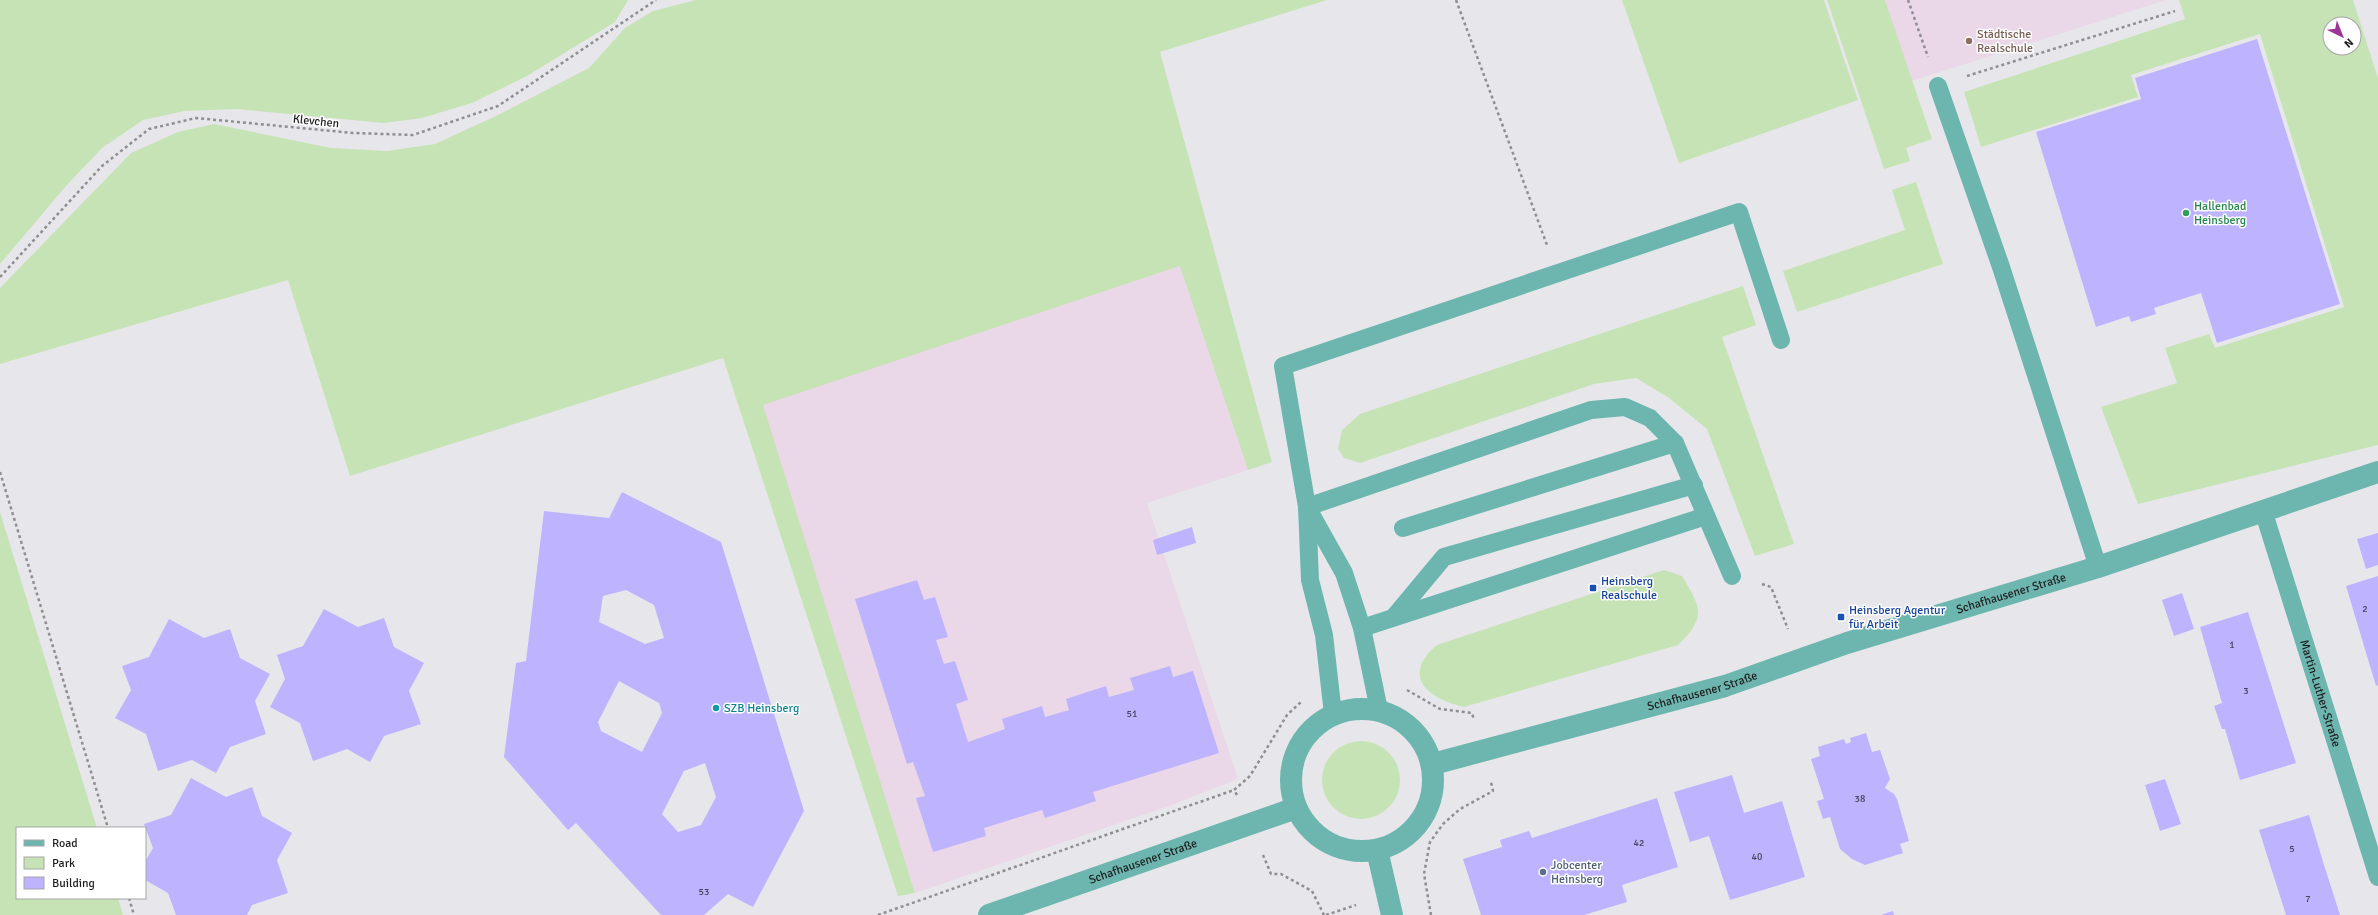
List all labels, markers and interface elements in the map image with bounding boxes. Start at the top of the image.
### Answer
north arrow [2322,16,2362,56]
place label: Städtische Realschule [1977,27,2033,56]
marker: Städtische Realschule [1964,36,1974,46]
text: N [2341,36,2356,50]
street label: Klevchen [292,112,340,131]
place label: Hallenbad Heinsberg [2194,199,2246,228]
marker: Hallenbad Heinsberg [2181,208,2191,218]
street label: Schafhausener Straße [1954,570,2068,618]
place label: Heinsberg Realschule [1601,574,1657,603]
marker: Heinsberg Realschule [1588,583,1598,593]
place label: Heinsberg Agentur für Arbeit [1849,603,1946,632]
house number: 2 [2362,603,2368,615]
marker: Heinsberg Agentur für Arbeit [1836,612,1846,622]
street label: Martin-Luther-Straße [2296,638,2344,749]
house number: 1 [2229,639,2235,651]
street label: Schafhausener Straße [1646,668,1760,714]
house number: 3 [2243,685,2249,697]
place label: SZB Heinsberg [724,701,799,716]
marker: SZB Heinsberg [711,703,721,713]
house number: 51 [1127,708,1137,720]
house number: 38 [1855,793,1865,805]
legend [16,827,146,899]
text: Road [52,836,78,851]
street label: Schafhausener Straße [1087,836,1199,888]
house number: 42 [1634,837,1644,849]
house number: 5 [2289,843,2295,855]
house number: 40 [1752,851,1762,863]
text: Park [52,856,75,871]
place label: Jobcenter Heinsberg [1551,858,1603,887]
marker: Jobcenter Heinsberg [1538,867,1548,877]
text: Building [52,876,95,891]
house number: 53 [699,886,709,898]
house number: 7 [2305,893,2311,905]

